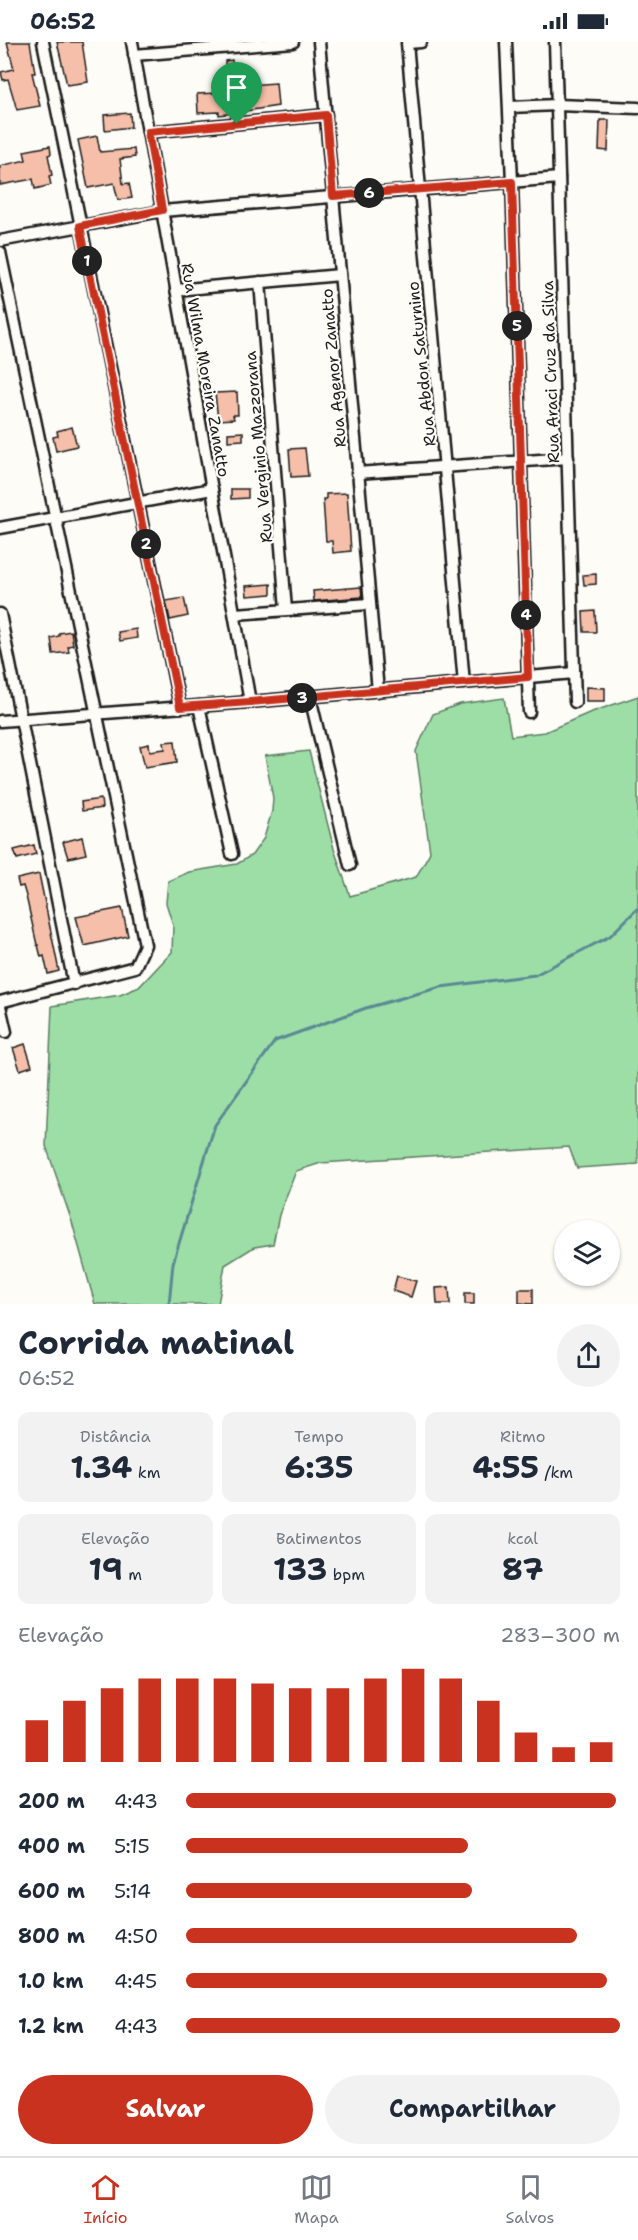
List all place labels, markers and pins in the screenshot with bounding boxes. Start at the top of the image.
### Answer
pin [211,62,262,124]
pin: 6 [354,178,384,208]
pin: 1 [72,246,102,276]
pin: 5 [502,311,532,341]
pin: 2 [131,529,161,559]
pin: 4 [511,600,541,630]
pin: 3 [287,683,317,713]

